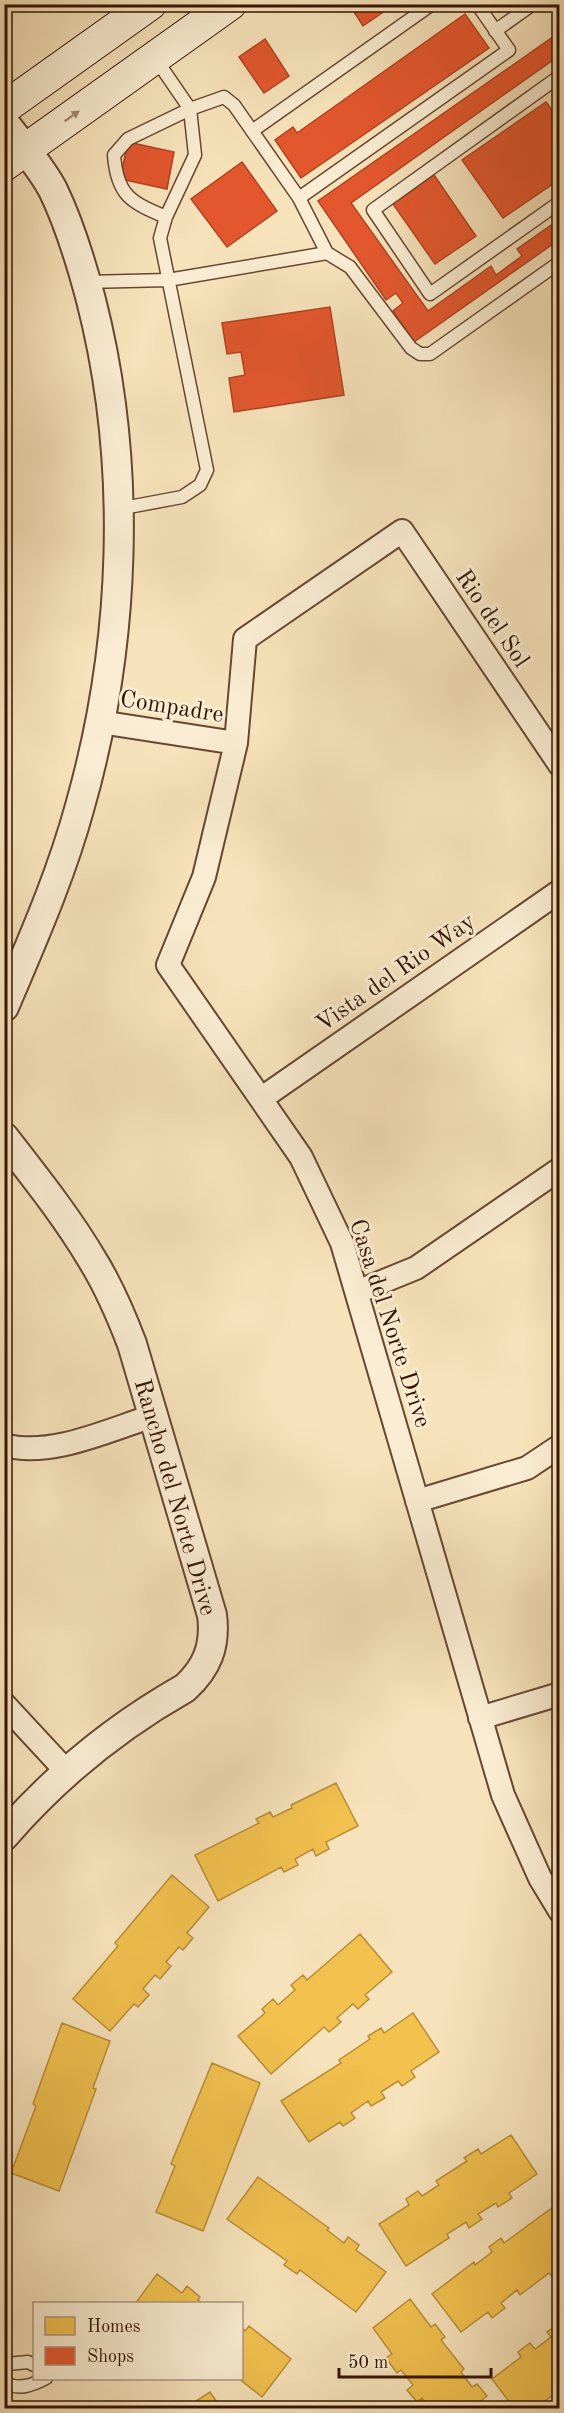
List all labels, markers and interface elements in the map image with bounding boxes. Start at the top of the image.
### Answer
one-way arrow [64,110,80,122]
street label: Rio del Sol [450,566,533,672]
street label: Compadre [118,688,225,728]
street label: Vista del Rio Way [312,910,480,1037]
street label: Casa del Norte Drive [344,1216,434,1431]
street label: Rancho del Norte Drive [129,1377,219,1619]
legend [33,2302,243,2380]
text: Homes [87,2318,141,2336]
scale bar [339,2341,490,2379]
text: Shops [87,2348,134,2366]
text: 50 m [348,2354,388,2372]

